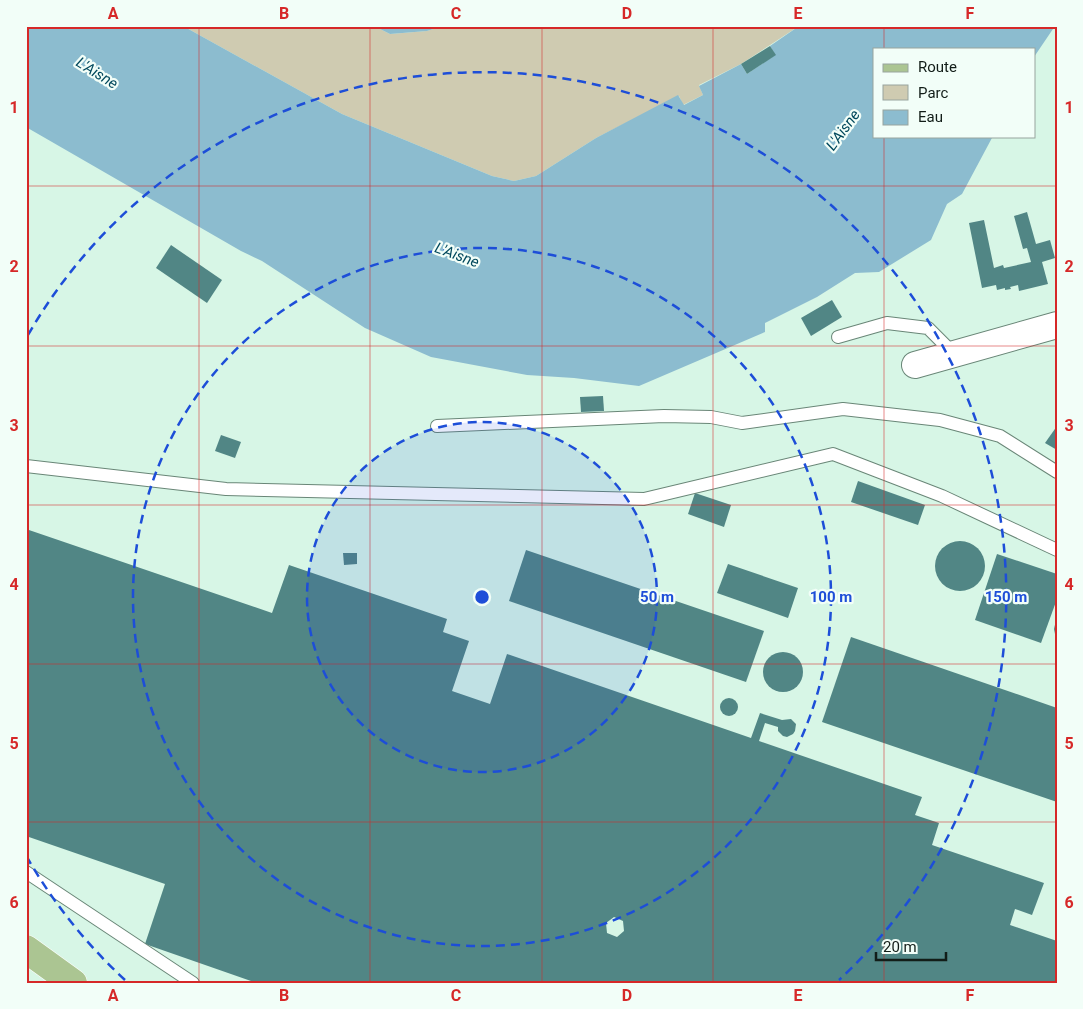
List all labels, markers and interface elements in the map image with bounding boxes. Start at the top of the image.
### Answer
text: A [108,4,119,23]
text: B [279,4,289,23]
text: C [451,4,461,23]
text: D [622,4,632,23]
text: E [794,4,803,23]
text: F [966,4,975,23]
legend [873,48,1036,138]
water label: L'Aisne [73,53,121,93]
text: Route [918,58,957,76]
text: Parc [918,84,948,102]
text: 1 [9,98,19,117]
text: 1 [1064,98,1074,117]
water label: L'Aisne [822,106,864,154]
text: Eau [918,108,943,126]
water label: L'Aisne [432,239,482,271]
text: 2 [9,257,19,276]
text: 2 [1064,257,1074,276]
text: 3 [9,416,19,435]
text: 3 [1064,416,1074,435]
text: 4 [9,575,19,594]
text: 4 [1064,575,1074,594]
centre of rings [473,588,491,606]
text: 50 m [640,588,674,606]
text: 100 m [810,588,852,606]
text: 150 m [985,588,1027,606]
text: 5 [9,734,19,753]
text: 5 [1064,734,1074,753]
text: 6 [9,893,19,912]
text: 6 [1064,893,1074,912]
scale bar [876,929,946,961]
text: 20 m [883,938,917,956]
text: A [108,986,119,1005]
text: B [279,986,289,1005]
text: C [451,986,461,1005]
text: D [622,986,632,1005]
text: E [794,986,803,1005]
text: F [966,986,975,1005]

